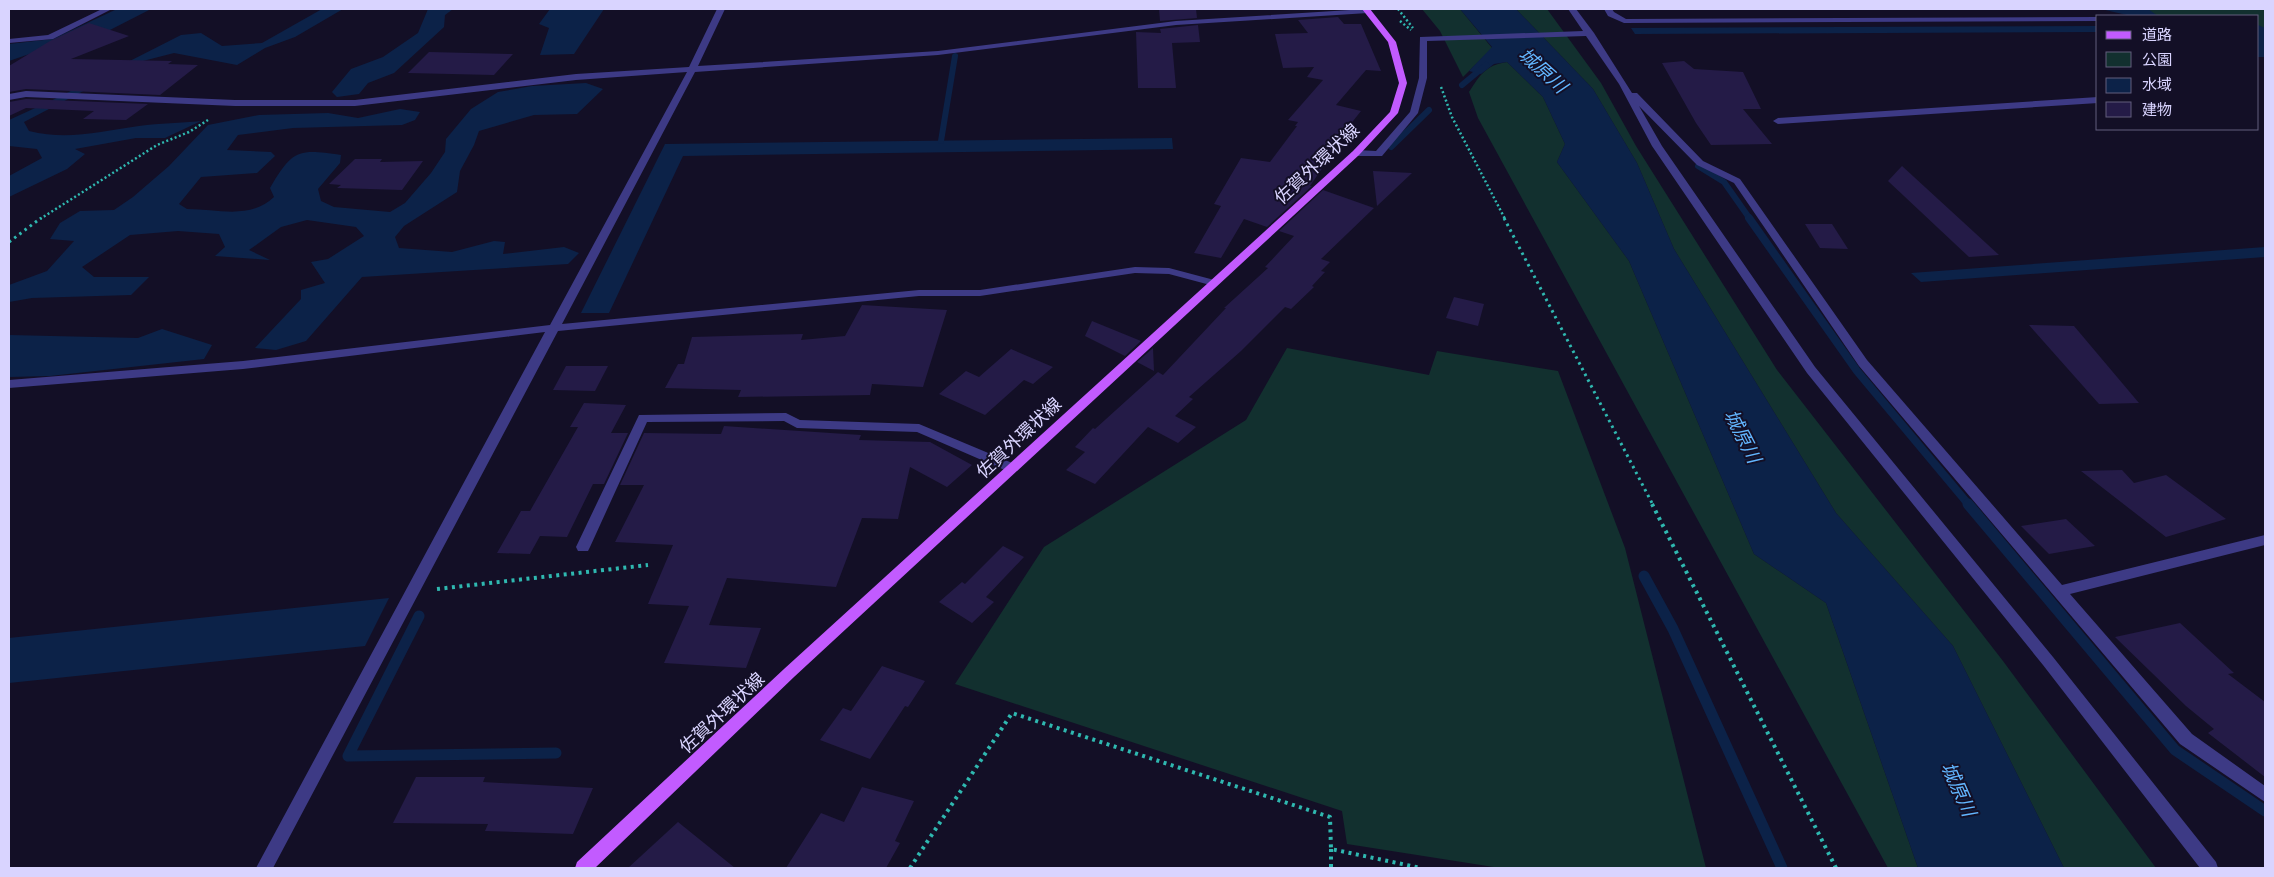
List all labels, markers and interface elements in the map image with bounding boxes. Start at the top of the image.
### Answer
legend [2096,15,2259,130]
text: 道路 [2142,26,2172,43]
water label: 城原川 [1514,43,1573,99]
text: 公園 [2142,51,2172,68]
text: 水域 [2142,76,2172,93]
text: 建物 [2142,101,2172,118]
street label: 佐賀外環状線 [1270,119,1363,208]
street label: 佐賀外環状線 [972,393,1065,482]
water label: 城原川 [1720,406,1767,468]
street label: 佐賀外環状線 [675,668,768,757]
water label: 城原川 [1937,758,1981,821]

